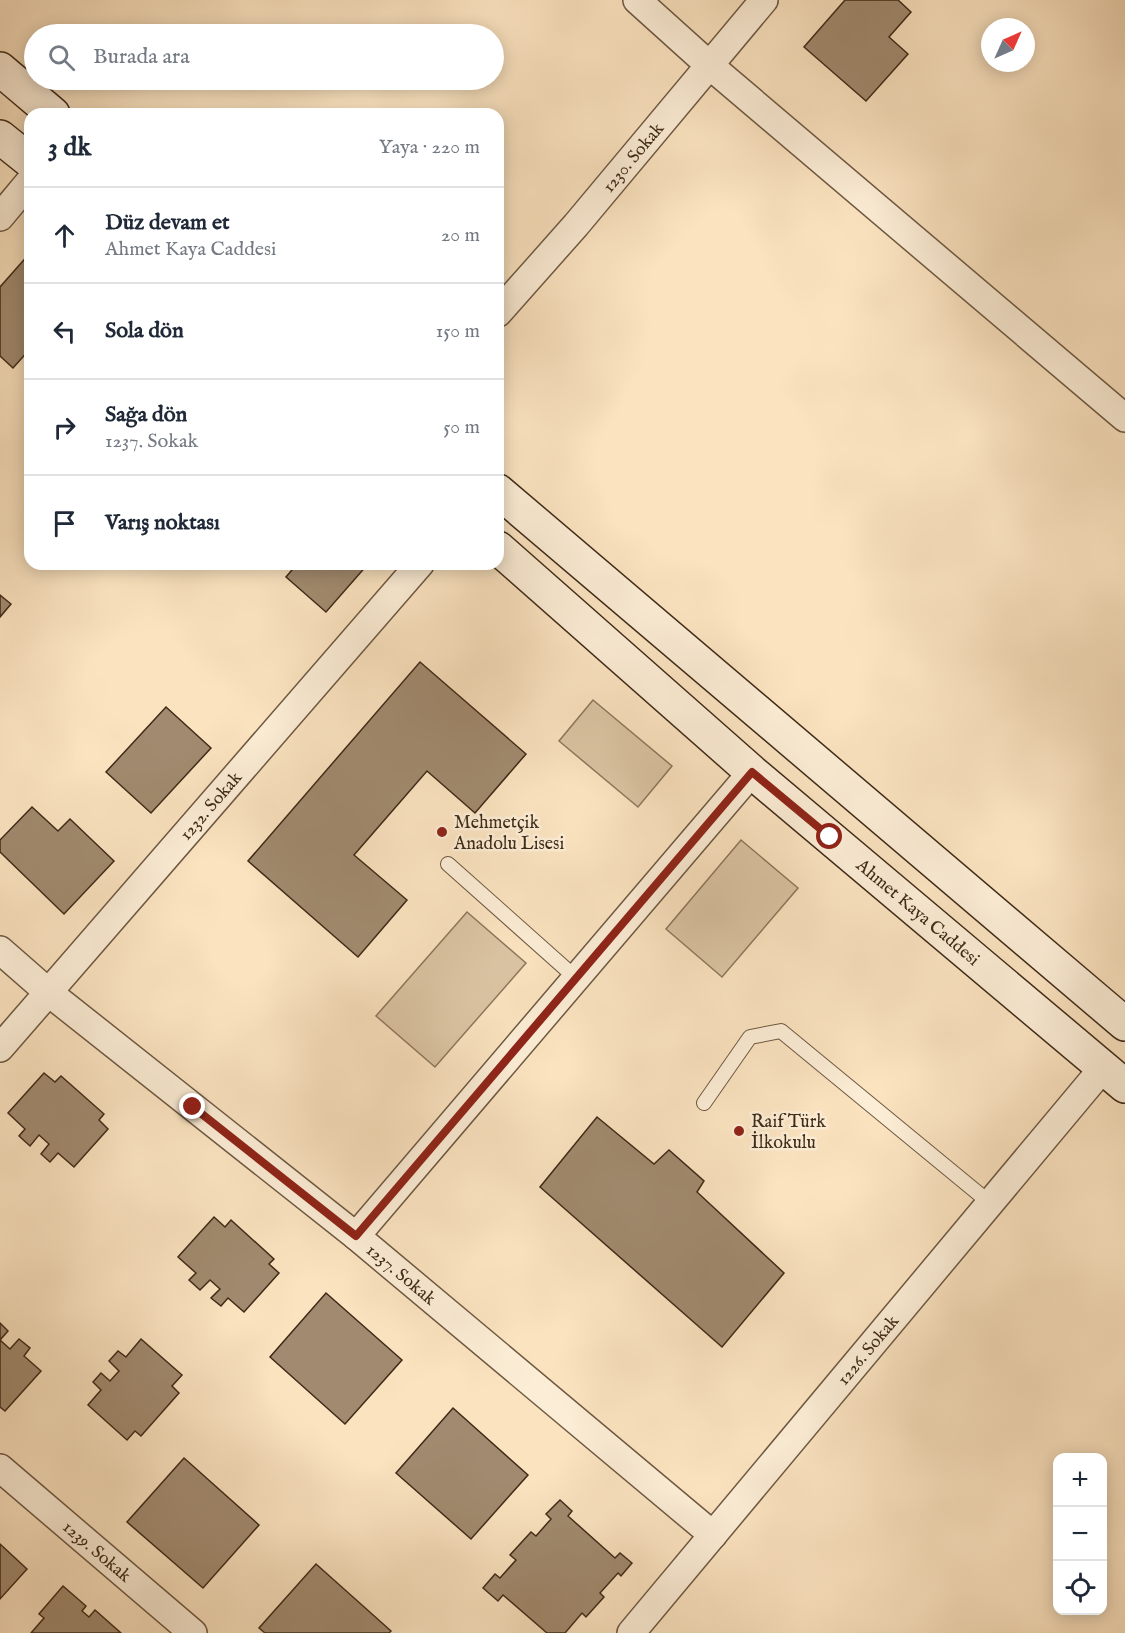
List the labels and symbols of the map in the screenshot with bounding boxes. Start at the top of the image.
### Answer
north arrow [981,18,1035,72]
street label: 1230. Sokak [598,118,670,198]
street label: 1232. Sokak [175,767,248,846]
place label: Mehmetçik Anadolu Lisesi [453,812,564,856]
route start [816,823,842,849]
marker: Mehmetçik Anadolu Lisesi [435,825,449,839]
street label: Ahmet Kaya Caddesi [850,854,984,972]
route end [179,1093,205,1119]
place label: Raif Türk İlkokulu [751,1111,826,1155]
marker: Raif Türk İlkokulu [732,1124,746,1138]
street label: 1237. Sokak [361,1239,440,1311]
street label: 1226. Sokak [833,1311,905,1391]
street label: 1239. Sokak [57,1516,136,1588]

